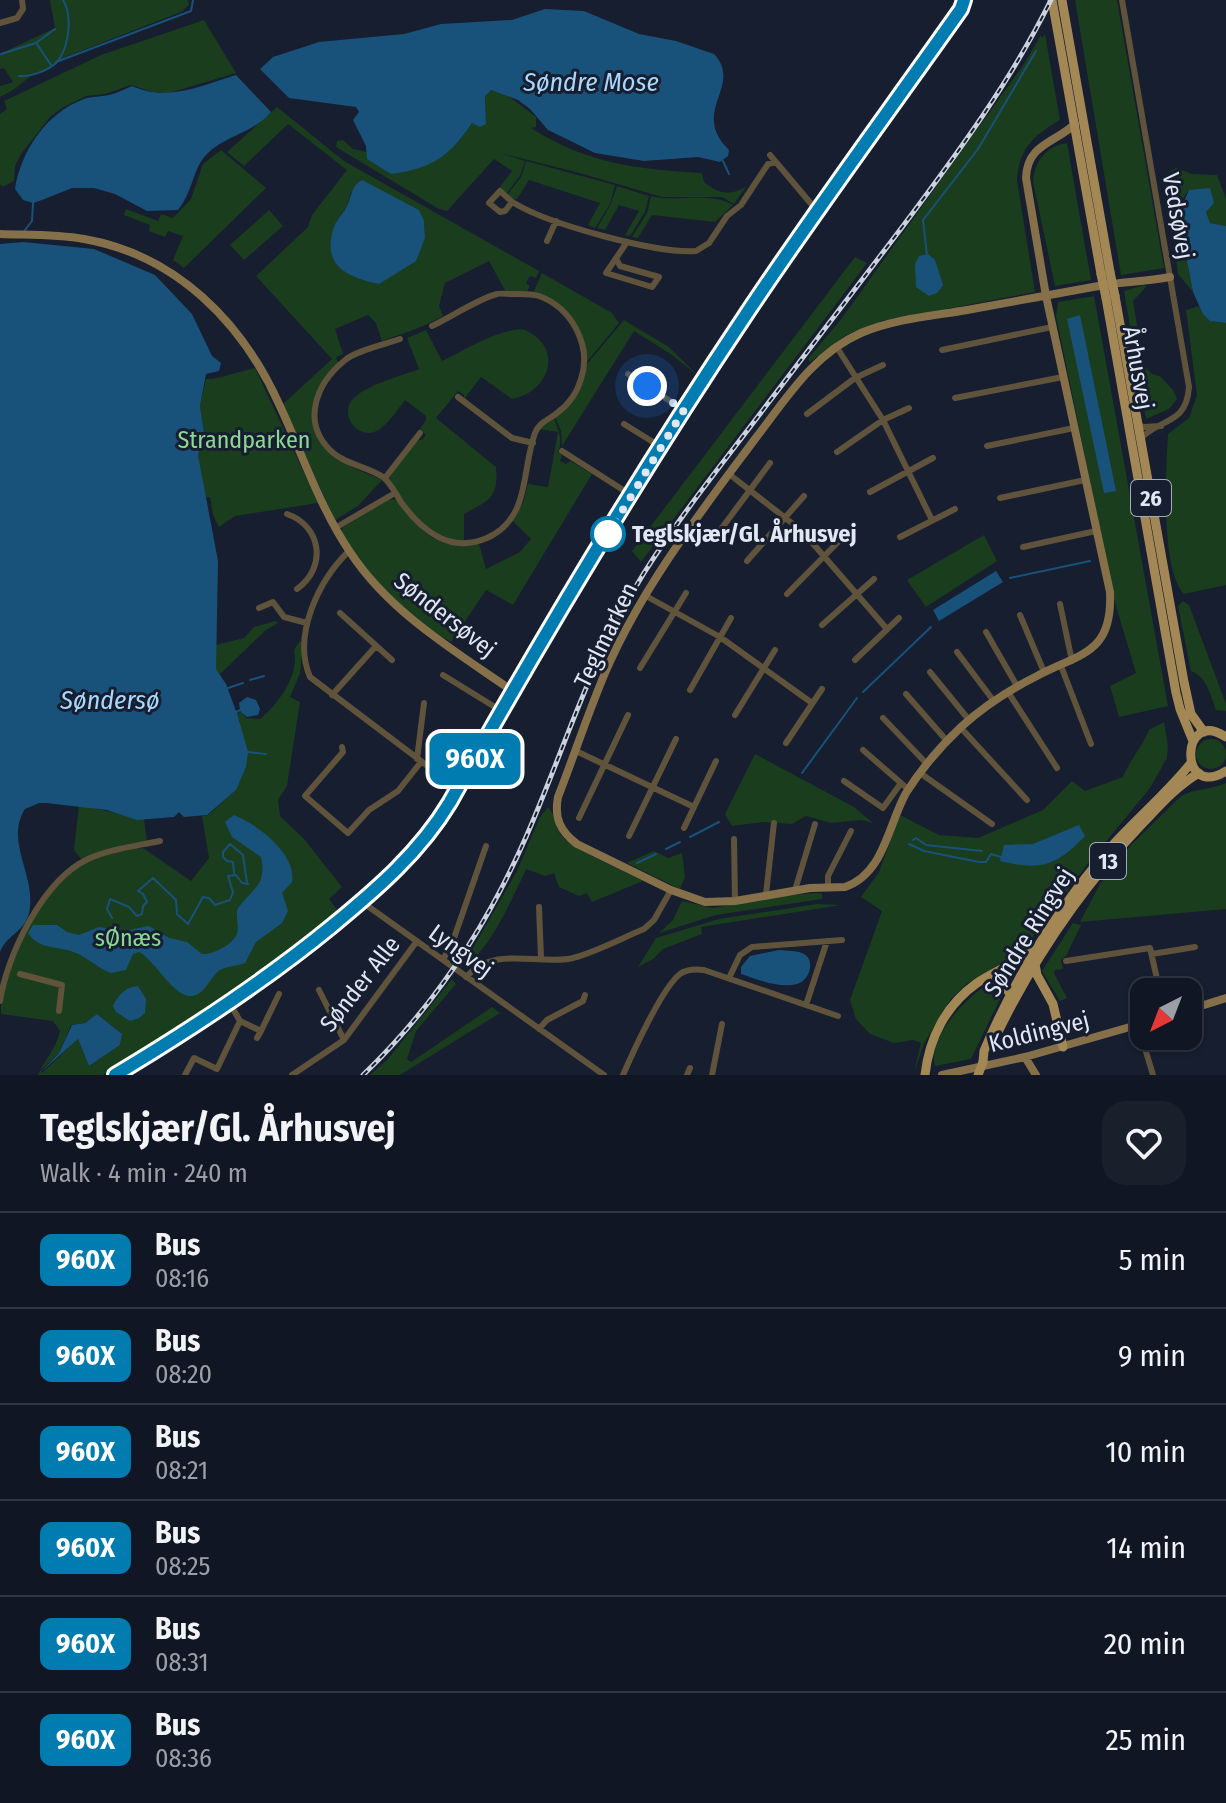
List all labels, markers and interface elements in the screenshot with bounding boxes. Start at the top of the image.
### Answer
water label: Søndre Mose [522,67,659,98]
street label: Vedsøvej [1157,170,1199,262]
street label: Århusvej [1117,324,1160,412]
your location [627,366,667,406]
park label: Strandparken [178,426,310,454]
road number: 26 [1131,480,1171,516]
marker: Teglskjær/Gl. Århusvej [591,517,625,551]
place label: Teglskjær/Gl. Århusvej [632,518,857,548]
street label: Søndersøvej [389,567,501,663]
street label: Teglmarken [569,578,643,692]
water label: Søndersø [59,685,160,716]
line badge: 960X [419,733,531,785]
text: 960X [445,742,505,775]
road number: 13 [1090,843,1126,879]
street label: Søndre Ringvej [978,862,1080,1002]
street label: Lyngvej [424,918,498,984]
park label: sØnæs [95,924,161,952]
street label: Sønder Alle [314,931,406,1037]
north arrow [1130,978,1202,1050]
map controls [1130,978,1202,1050]
street label: Koldingvej [986,1006,1092,1058]
button: heart [1102,1101,1186,1185]
text: Teglskjær/Gl. Århusvej [40,1105,396,1151]
text: Walk · 4 min · 240 m [40,1158,248,1189]
text: Bus [155,1227,201,1263]
text: 5 min [1119,1242,1186,1278]
text: 960X [56,1243,115,1276]
text: 08:16 [155,1263,209,1294]
text: Bus [155,1323,201,1359]
text: 9 min [1118,1338,1186,1374]
text: 960X [56,1339,115,1372]
text: 08:20 [155,1359,212,1390]
text: Bus [155,1419,201,1455]
text: 10 min [1105,1434,1186,1470]
text: 960X [56,1435,115,1468]
text: 08:21 [155,1455,208,1486]
text: Bus [155,1515,201,1551]
text: 14 min [1106,1530,1186,1566]
text: 960X [56,1531,115,1564]
text: 08:25 [155,1551,211,1582]
text: Bus [155,1611,201,1647]
text: 20 min [1104,1626,1186,1662]
text: 960X [56,1627,115,1660]
text: 08:31 [155,1647,209,1678]
text: Bus [155,1707,201,1743]
text: 25 min [1106,1722,1186,1758]
text: 960X [56,1723,115,1756]
text: 08:36 [155,1743,212,1774]

